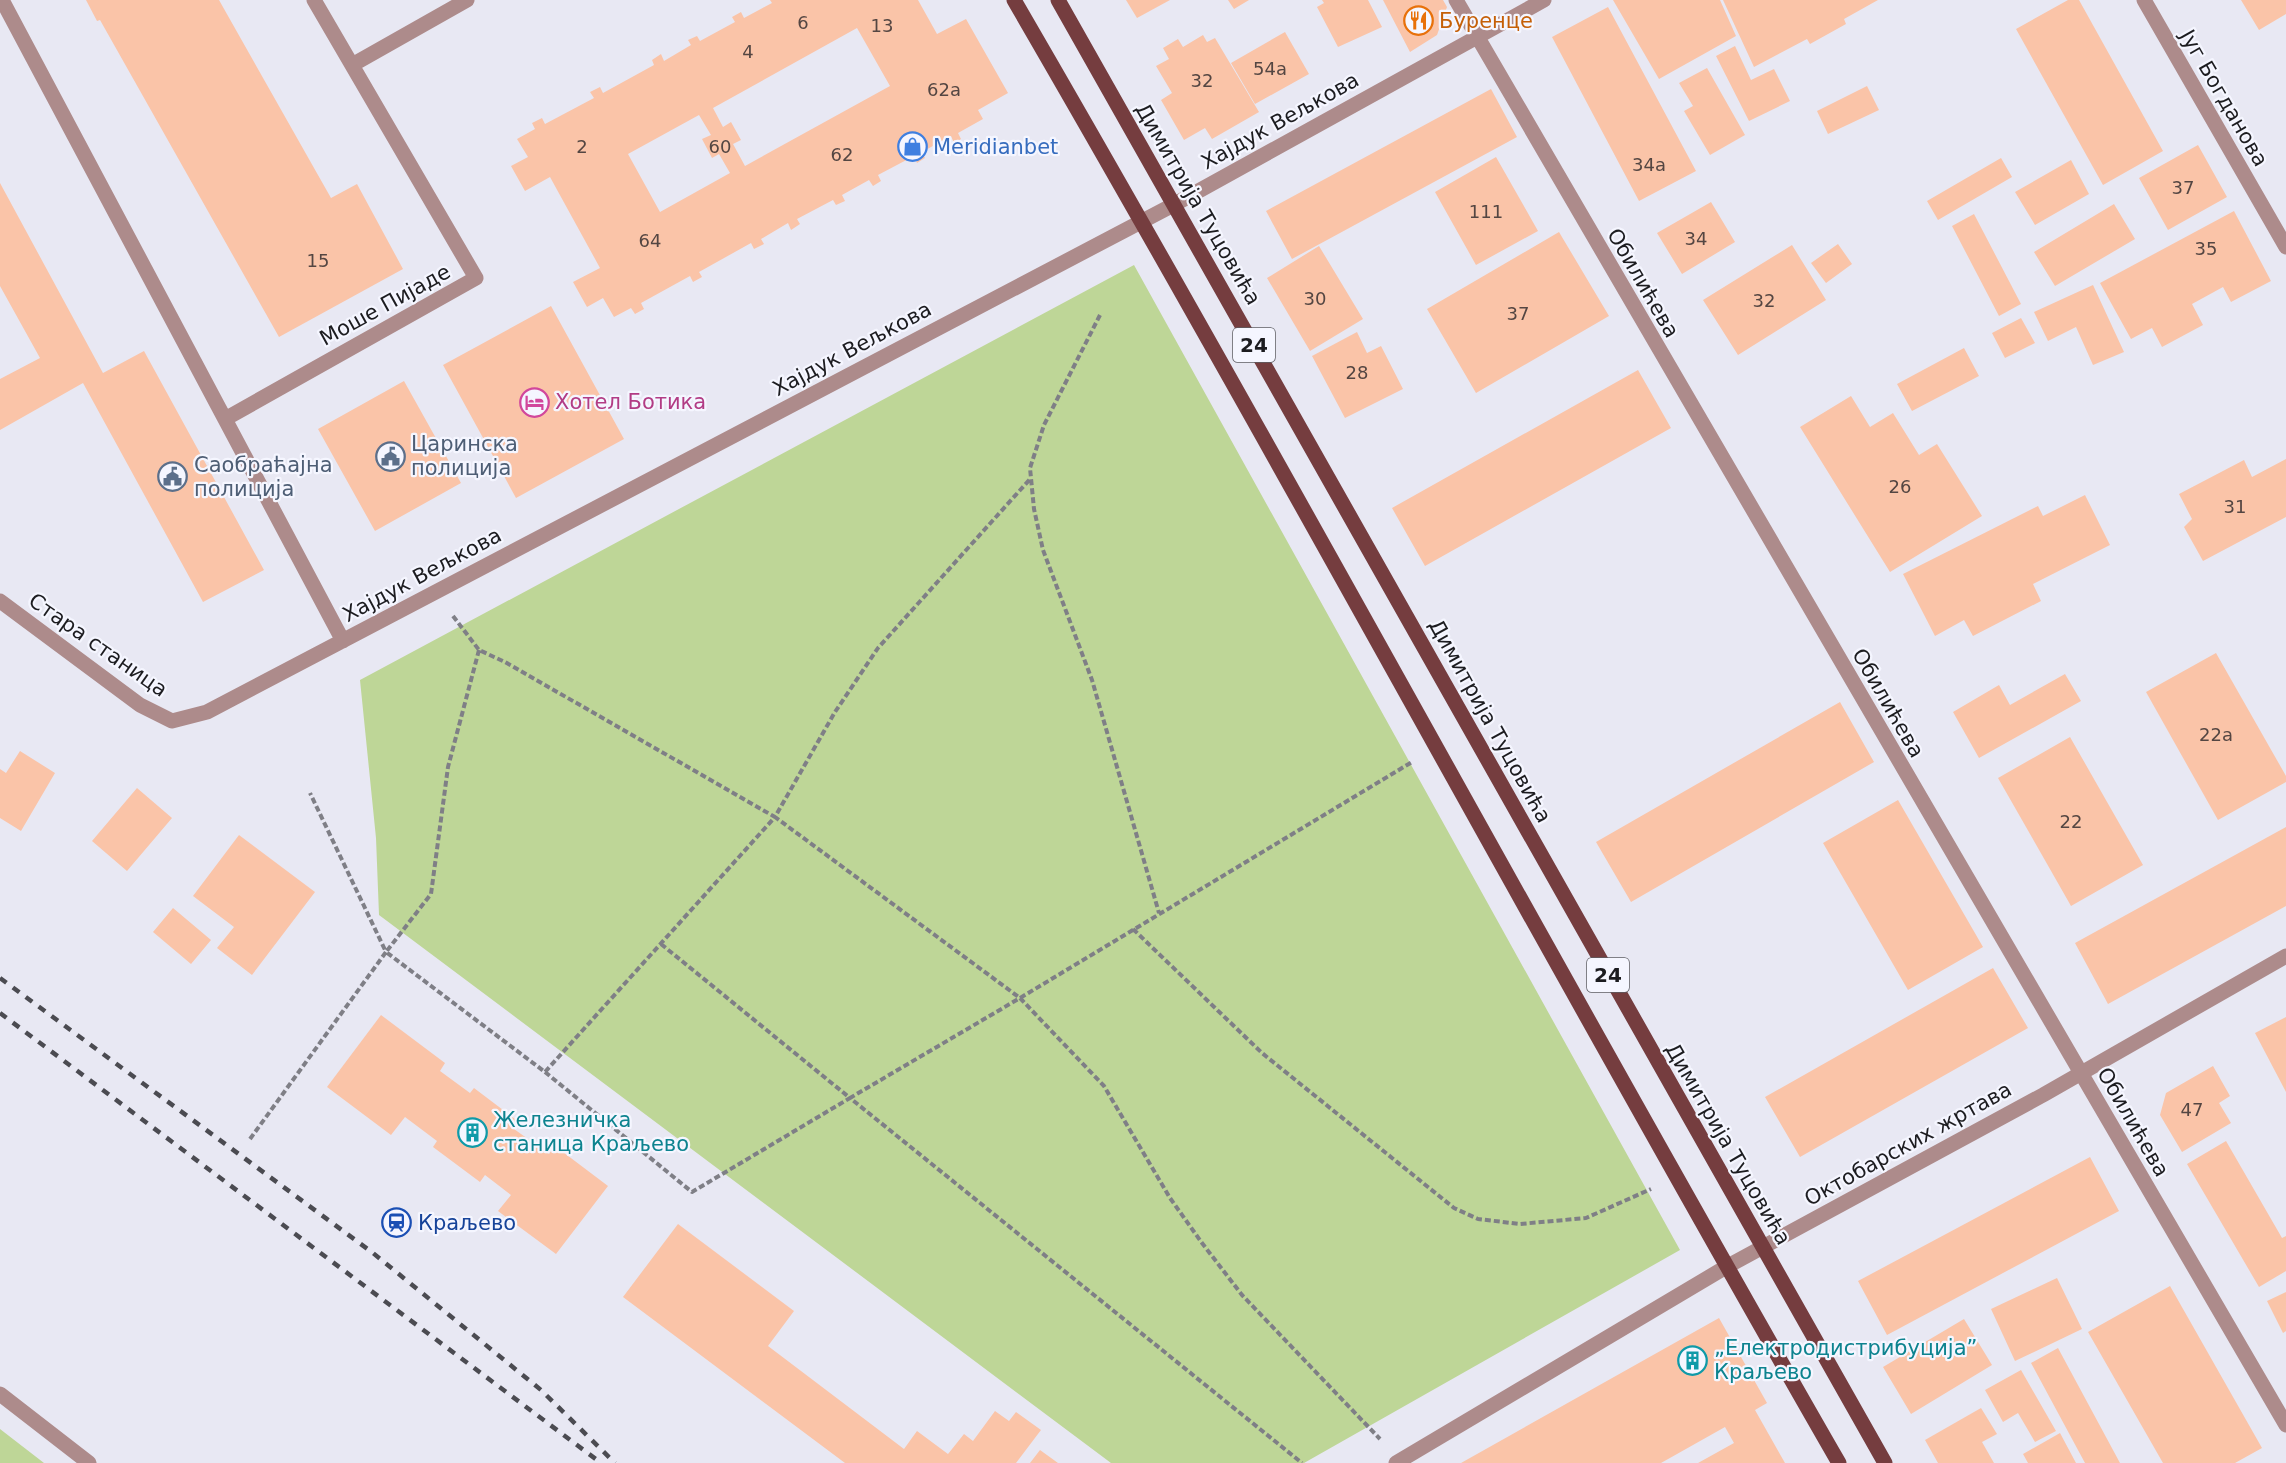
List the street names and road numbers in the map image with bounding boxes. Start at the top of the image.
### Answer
street label: Југ Богданова [2174,24,2273,171]
street label: Хајдук Вељкова [1197,68,1363,174]
street label: Димитрија Туцовића [1130,99,1266,309]
street label: Обилићева [1602,224,1684,342]
street label: Моше Пијаде [316,259,454,351]
street label: Хајдук Вељкова [768,297,936,401]
road number: 24 [1233,328,1275,362]
street label: Хајдук Вељкова [338,523,506,627]
street label: Стара станица [24,588,172,702]
street label: Димитрија Туцовића [1424,615,1556,827]
street label: Обилићева [1847,644,1929,762]
road number: 24 [1587,958,1629,992]
street label: Димитрија Туцовића [1660,1039,1796,1249]
street label: Обилићева [2092,1063,2174,1181]
street label: Октобарских жртава [1800,1077,2016,1211]

